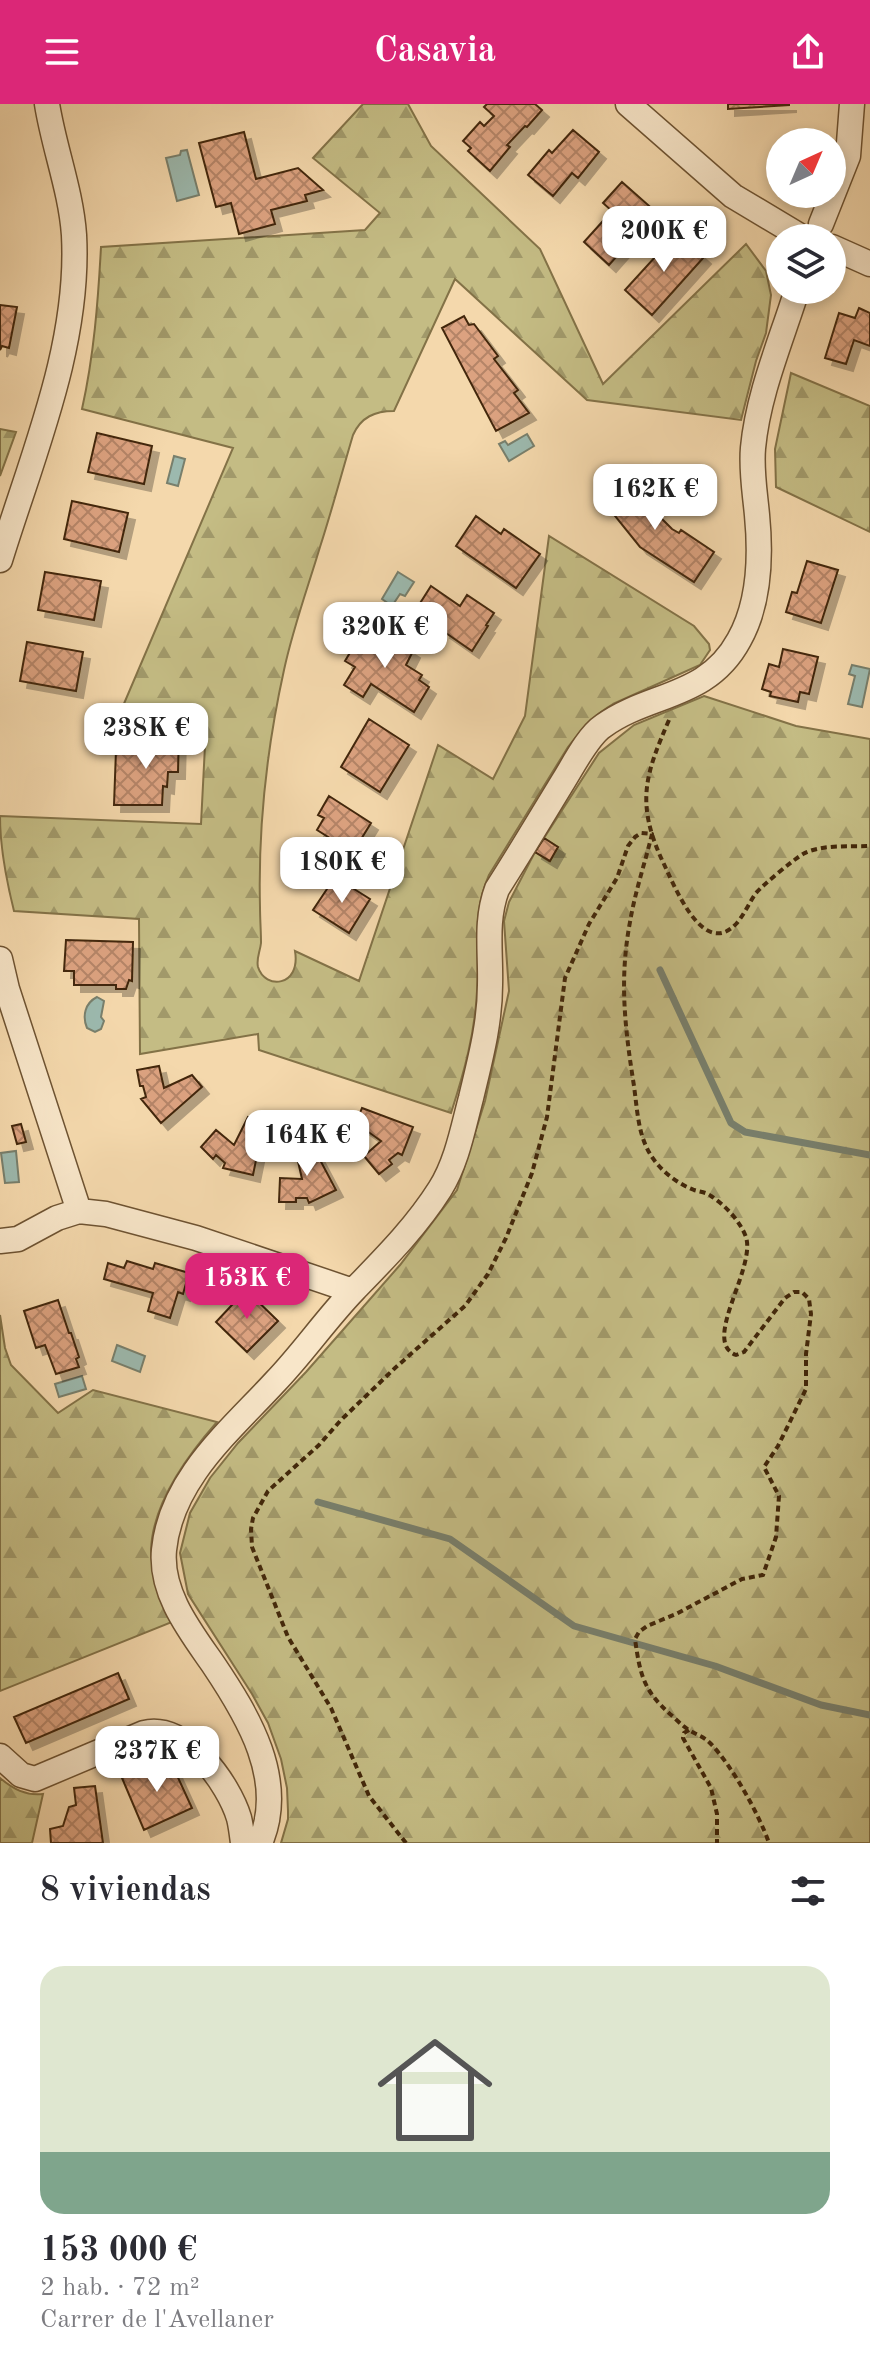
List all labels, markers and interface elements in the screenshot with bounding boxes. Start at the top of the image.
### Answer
icon: menu [40,30,84,74]
icon: share [786,30,830,74]
text: Casavia [374,34,496,70]
north arrow [766,128,846,208]
map controls [766,128,846,304]
pin: 200K € [599,206,729,274]
text: 200K € [620,219,708,245]
button: layers [766,224,846,304]
pin: 162K € [590,464,720,532]
text: 162K € [611,477,699,503]
pin: 320K € [320,602,450,670]
text: 320K € [341,615,429,641]
pin: 238K € [81,703,211,771]
text: 238K € [102,716,190,742]
pin: 180K € [277,837,407,905]
text: 180K € [298,850,386,876]
pin: 164K € [242,1110,372,1178]
text: 164K € [263,1123,351,1149]
pin: 153K € [182,1253,312,1321]
text: 153K € [203,1266,291,1292]
pin: 237K € [92,1726,222,1794]
text: 237K € [113,1739,201,1765]
icon: filters [786,1869,830,1913]
text: 8 viviendas [40,1874,211,1908]
icon: home [363,2018,507,2162]
text: 153 000 € [40,2234,197,2268]
text: 2 hab. · 72 m² [40,2275,200,2301]
text: Carrer de l'Avellaner [40,2307,274,2333]

